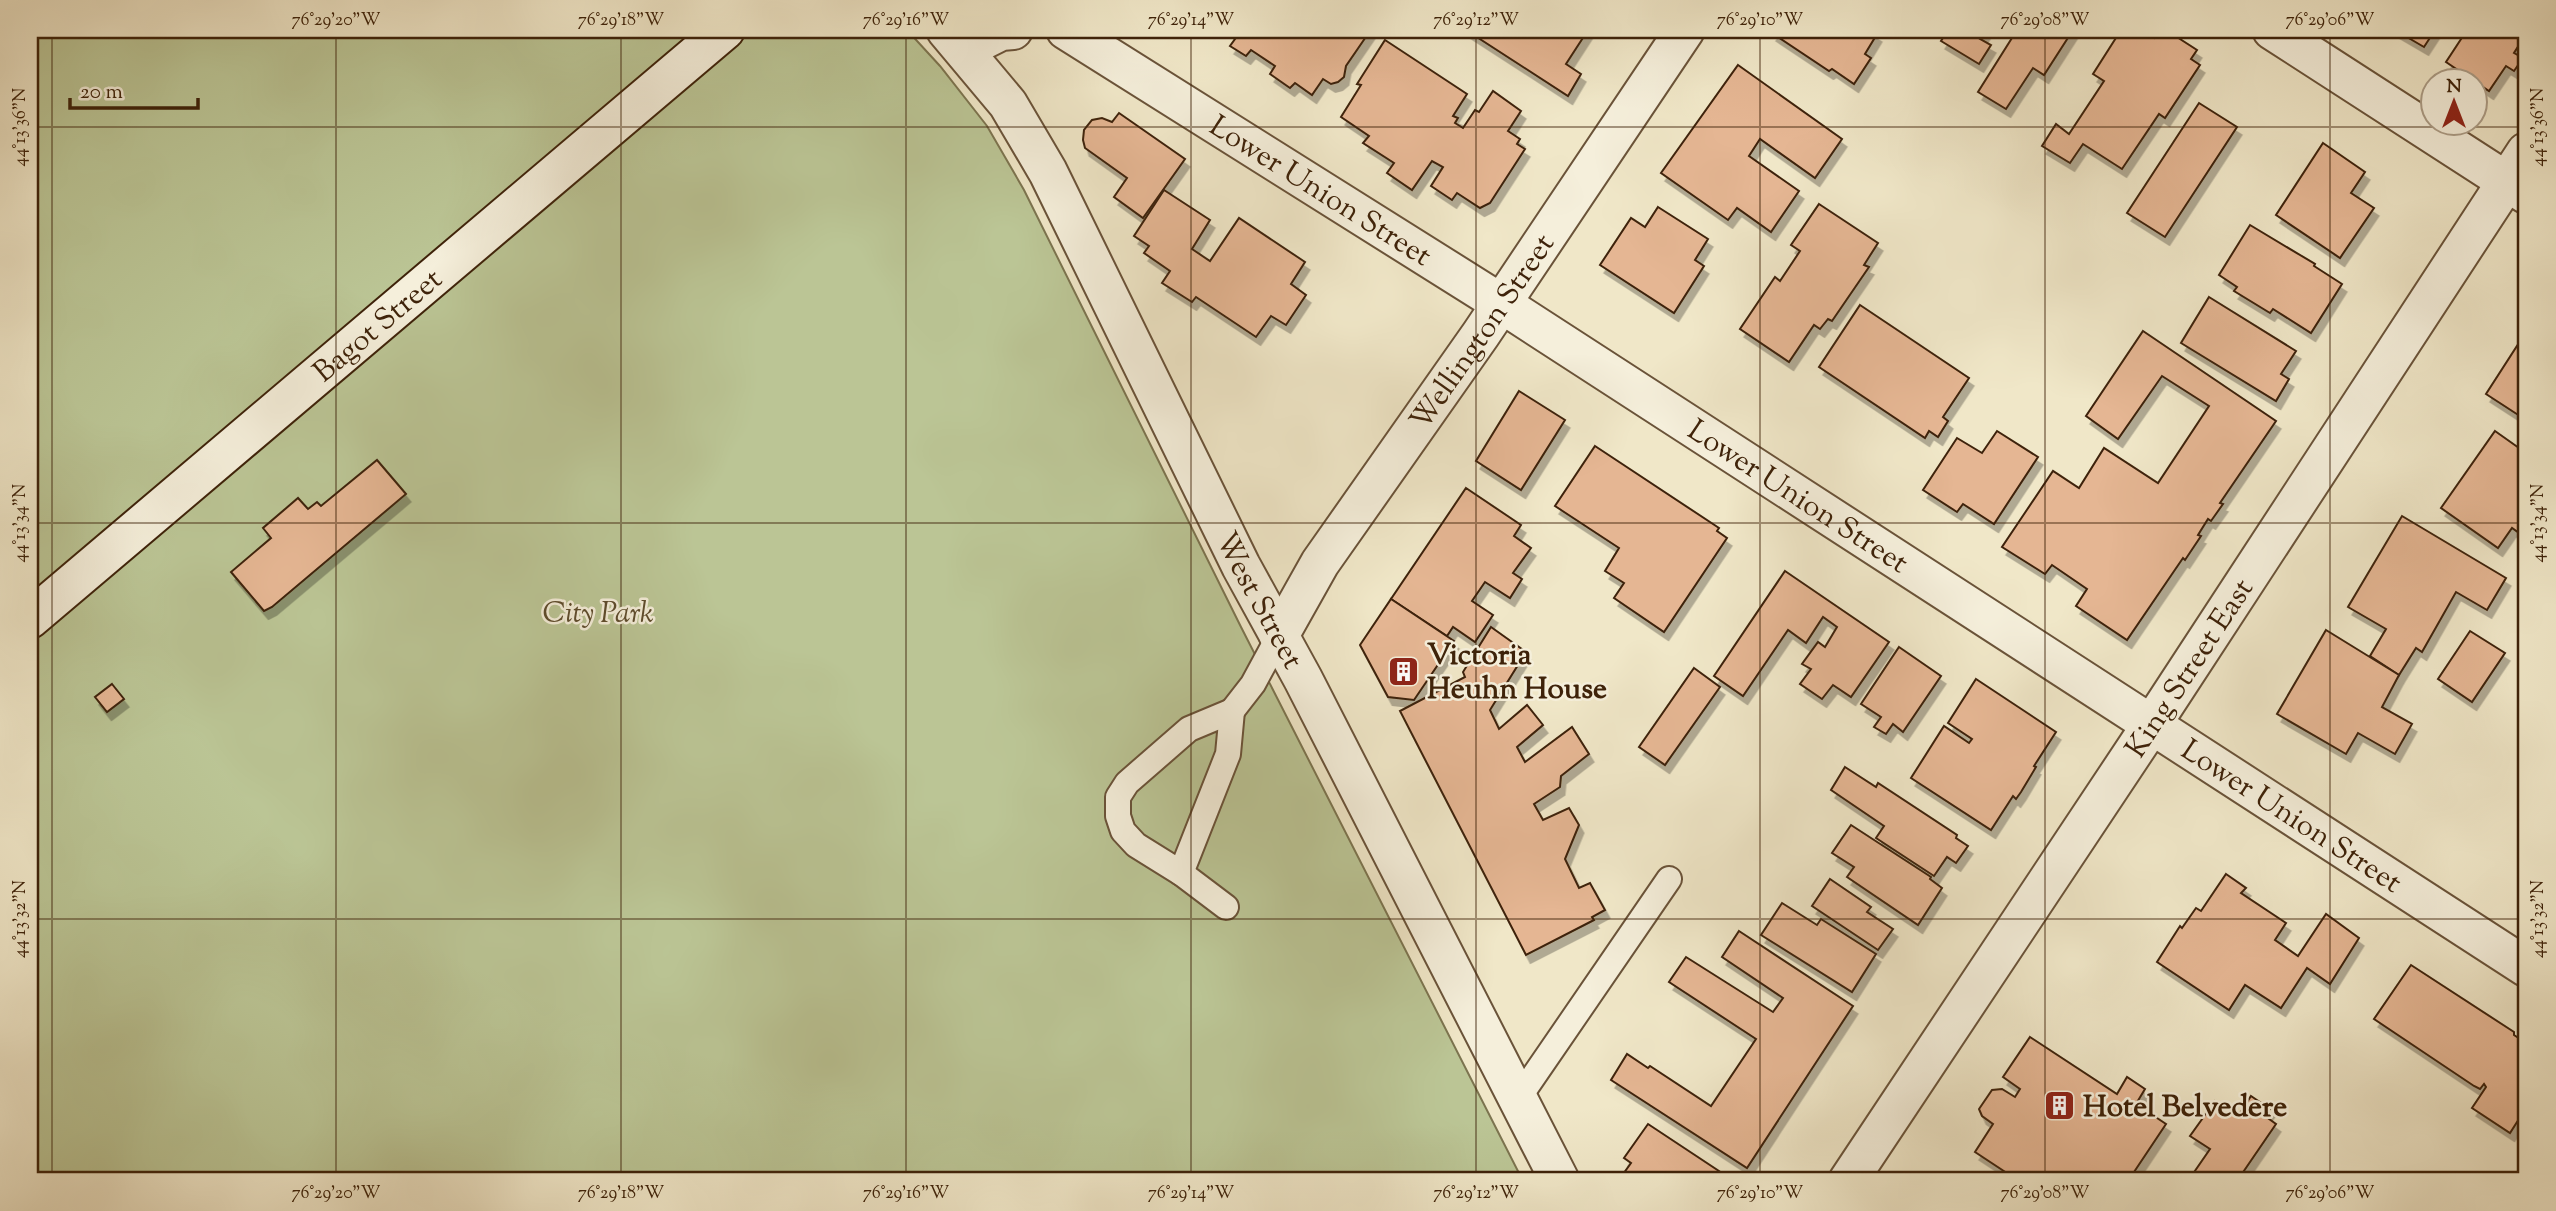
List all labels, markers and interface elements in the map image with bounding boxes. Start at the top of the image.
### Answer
text: 76°29'20"W [292,8,380,34]
text: 76°29'18"W [578,8,664,34]
text: 76°29'16"W [863,8,949,34]
text: 76°29'14"W [1148,8,1234,34]
text: 76°29'12"W [1433,8,1519,34]
text: 76°29'10"W [1717,8,1803,34]
text: 76°29'08"W [2000,8,2090,34]
text: 76°29'06"W [2286,8,2375,34]
scale bar [70,66,198,110]
north arrow [2420,66,2490,136]
text: N [2446,74,2462,101]
text: 20 m [80,78,123,108]
text: 44°13'36"N [8,88,34,166]
text: 44°13'36"N [2526,88,2552,166]
street label: Lower Union Street [1200,106,1439,278]
street label: Wellington Street [1401,226,1566,440]
street label: Bagot Street [305,259,453,394]
street label: Lower Union Street [1678,411,1916,585]
text: 44°13'34"N [8,484,34,562]
text: 44°13'34"N [2526,484,2552,562]
street label: West Street [1203,525,1312,677]
street label: King Street East [2116,571,2265,767]
park label: City Park [542,593,654,636]
place label: Victoria Heuhn House [1427,635,1607,712]
building icon: Victoria Heuhn House [1387,654,1421,688]
street label: Lower Union Street [2172,730,2409,905]
text: 44°13'32"N [8,880,34,958]
text: 44°13'32"N [2526,880,2552,958]
place label: Hotel Belvedere [2083,1087,2287,1130]
building icon: Hotel Belvedere [2043,1089,2077,1123]
text: 76°29'20"W [292,1181,380,1207]
text: 76°29'18"W [578,1181,664,1207]
text: 76°29'16"W [863,1181,949,1207]
text: 76°29'14"W [1148,1181,1234,1207]
text: 76°29'12"W [1433,1181,1519,1207]
text: 76°29'10"W [1717,1181,1803,1207]
text: 76°29'08"W [2000,1181,2090,1207]
text: 76°29'06"W [2286,1181,2375,1207]

